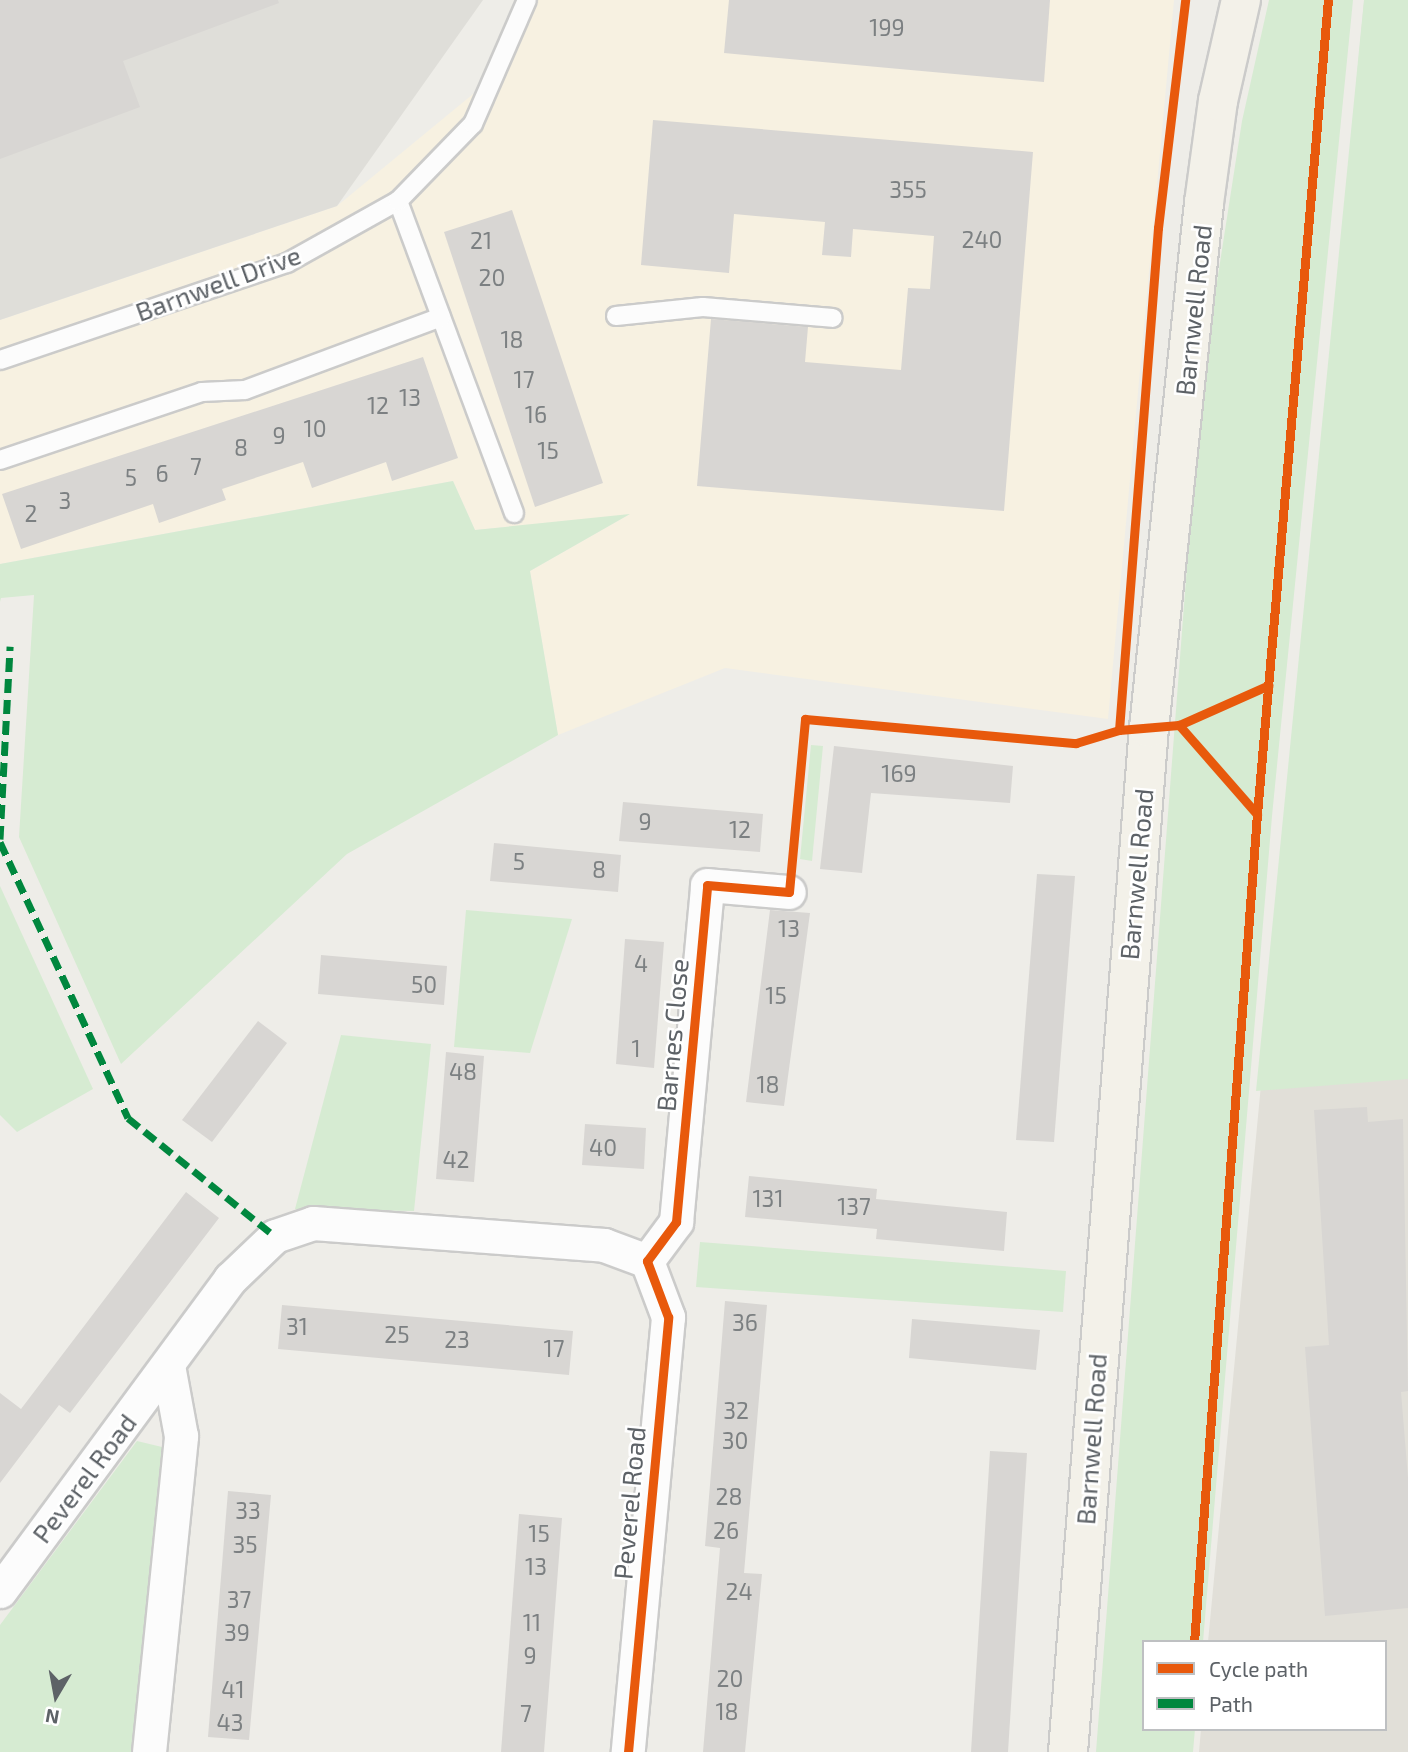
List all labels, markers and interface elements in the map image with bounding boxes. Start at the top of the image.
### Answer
house number: 199 [869,13,905,41]
house number: 355 [889,175,927,203]
street label: Barnwell Road [1168,223,1218,397]
house number: 240 [962,225,1002,253]
house number: 21 [470,226,492,254]
street label: Barnwell Drive [131,239,305,327]
house number: 20 [479,263,505,291]
house number: 18 [500,325,524,353]
house number: 17 [514,365,534,393]
house number: 13 [399,383,421,411]
house number: 12 [367,391,389,419]
house number: 16 [525,400,547,428]
house number: 10 [303,414,327,442]
house number: 9 [272,421,286,449]
house number: 8 [234,433,248,461]
house number: 15 [537,436,559,464]
house number: 7 [190,452,202,480]
house number: 6 [155,459,169,487]
house number: 5 [125,463,137,491]
house number: 3 [59,486,71,514]
house number: 2 [25,499,37,527]
house number: 169 [881,759,917,787]
street label: Barnwell Road [1113,787,1159,961]
house number: 9 [638,807,652,835]
house number: 12 [729,815,751,843]
house number: 5 [513,847,525,875]
house number: 8 [592,855,606,883]
house number: 13 [778,914,800,942]
house number: 4 [634,949,648,977]
street label: Barnes Close [650,957,694,1113]
house number: 50 [411,970,437,998]
house number: 15 [765,981,787,1009]
house number: 1 [631,1034,641,1062]
house number: 48 [449,1057,477,1085]
house number: 18 [756,1070,780,1098]
house number: 40 [589,1133,617,1161]
house number: 42 [442,1145,470,1173]
house number: 131 [752,1184,784,1212]
house number: 137 [837,1192,871,1220]
house number: 36 [732,1308,758,1336]
house number: 31 [286,1312,308,1340]
house number: 25 [384,1320,410,1348]
house number: 23 [444,1325,470,1353]
house number: 17 [544,1334,564,1362]
street label: Barnwell Road [1069,1352,1113,1526]
house number: 32 [723,1396,749,1424]
street label: Peverel Road [25,1407,143,1549]
street label: Peverel Road [607,1425,651,1581]
house number: 30 [722,1426,748,1454]
house number: 28 [716,1482,742,1510]
house number: 33 [235,1496,261,1524]
house number: 26 [713,1516,739,1544]
house number: 15 [528,1519,550,1547]
house number: 35 [232,1530,258,1558]
house number: 13 [525,1552,547,1580]
house number: 24 [725,1577,753,1605]
house number: 37 [227,1585,251,1613]
house number: 11 [523,1608,541,1636]
house number: 39 [224,1618,250,1646]
legend [1142,1640,1387,1731]
house number: 9 [523,1641,537,1669]
text: Cycle path [1209,1656,1308,1681]
north arrow [21,1661,91,1731]
house number: 20 [717,1664,743,1692]
house number: 41 [221,1675,245,1703]
text: Path [1209,1691,1253,1716]
house number: 18 [715,1697,739,1725]
house number: 7 [520,1699,532,1727]
text: N [44,1705,61,1730]
house number: 43 [217,1708,243,1736]

